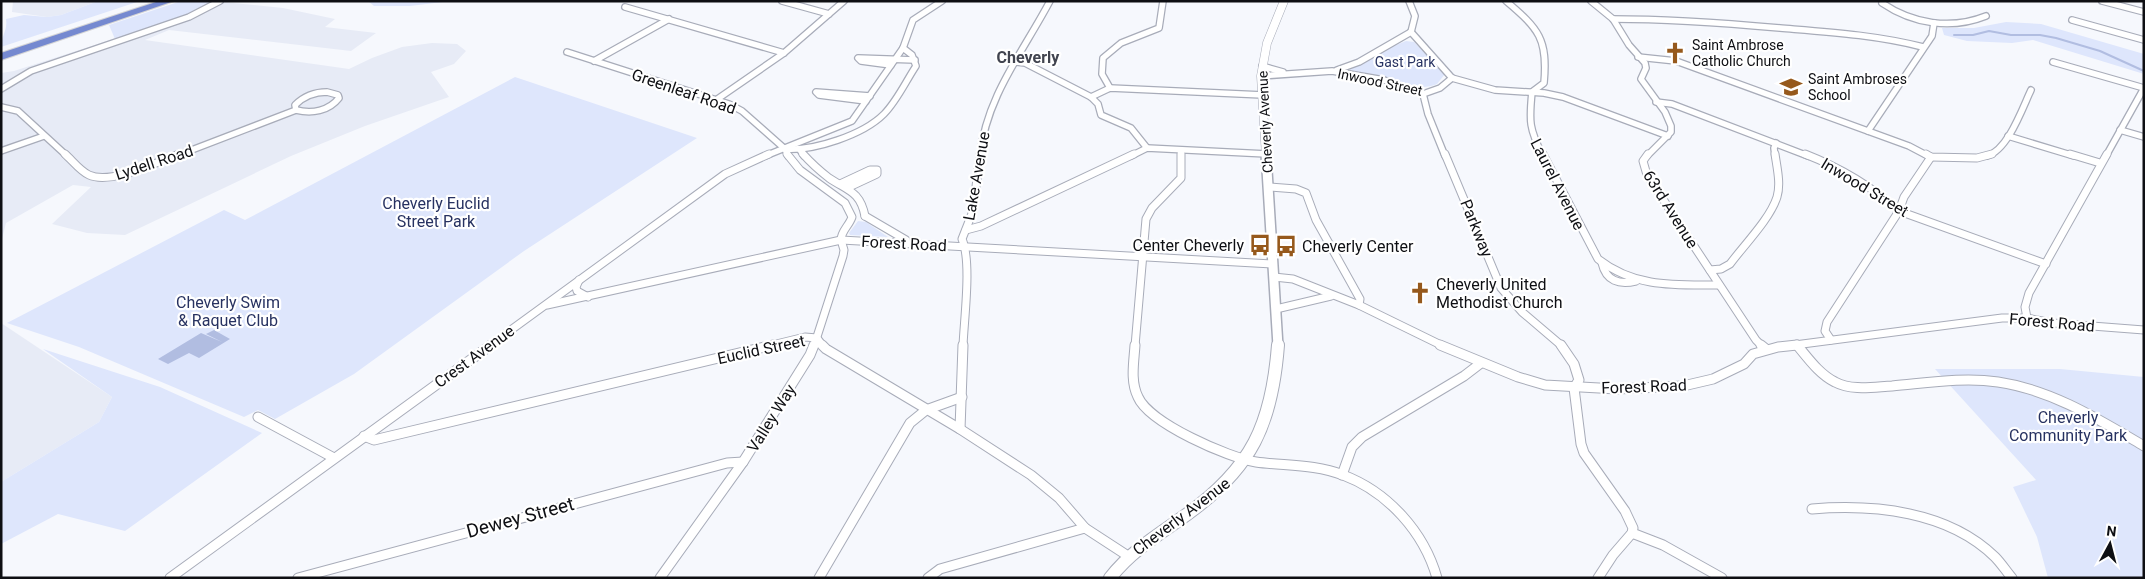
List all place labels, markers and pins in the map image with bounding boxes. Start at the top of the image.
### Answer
place label: Saint Ambrose Catholic Church [1692,37,1791,69]
church icon: Saint Ambrose Catholic Church [1662,40,1688,66]
place label: Saint Ambroses School [1808,71,1907,103]
school or university icon: Saint Ambroses School [1778,74,1804,100]
bus stop icon: Center Cheverly [1247,232,1273,258]
bus stop icon: Cheverly Center [1273,233,1299,259]
place label: Center Cheverly [1133,236,1244,255]
place label: Cheverly Center [1302,237,1414,256]
place label: Cheverly United Methodist Church [1436,275,1563,312]
church icon: Cheverly United Methodist Church [1407,280,1433,306]

